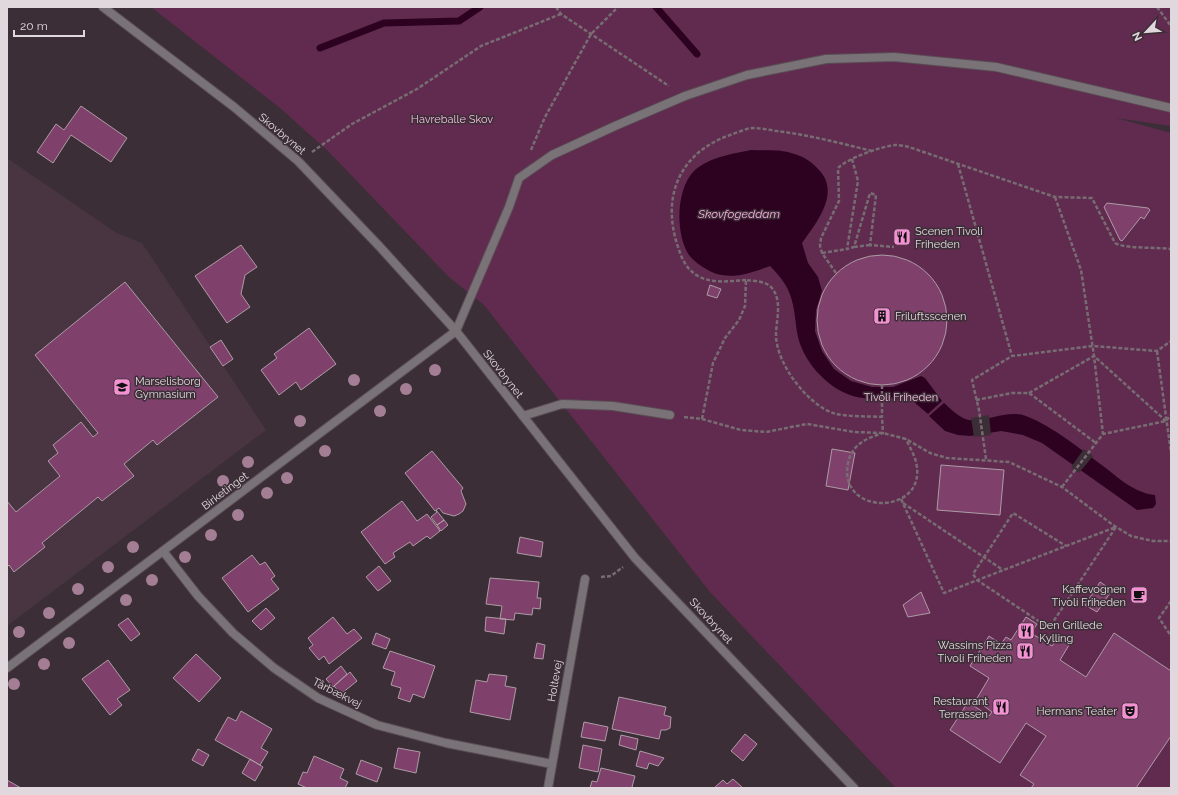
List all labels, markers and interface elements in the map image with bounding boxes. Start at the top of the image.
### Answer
scale bar [14,12,84,38]
north arrow [1126,12,1166,52]
text: 20 m [20,19,48,33]
text: N [1130,30,1145,43]
street label: Skovbrynet [256,111,308,158]
park label: Havreballe Skov [411,113,493,126]
water label: Skovfogeddam [697,207,780,221]
place label: Scenen Tivoli Friheden [915,225,983,251]
restaurant icon: Scenen Tivoli Friheden [892,227,912,247]
building icon: Friluftsscenen [872,306,892,326]
place label: Friluftsscenen [895,310,967,323]
street label: Skovbrynet [480,347,526,401]
place label: Marselisborg Gymnasium [135,375,201,401]
school or university icon: Marselisborg Gymnasium [112,377,132,397]
park label: Tivoli Friheden [864,391,938,404]
street label: Birketinget [199,469,251,513]
place label: Kaffevognen Tivoli Friheden [1052,583,1126,609]
cafe icon: Kaffevognen Tivoli Friheden [1129,585,1149,605]
street label: Skovbrynet [687,596,736,647]
place label: Den Grillede Kylling [1039,619,1103,645]
restaurant icon: Den Grillede Kylling [1016,621,1036,641]
place label: Wassims Pizza Tivoli Friheden [938,639,1012,665]
restaurant icon: Wassims Pizza Tivoli Friheden [1015,641,1035,661]
street label: Holtevej [545,659,565,703]
street label: Tårbækvej [310,675,364,711]
place label: Restaurant Terrassen [933,695,988,721]
restaurant icon: Restaurant Terrassen [991,697,1011,717]
theatre icon: Hermans Teater [1120,701,1140,721]
place label: Hermans Teater [1037,705,1117,718]

